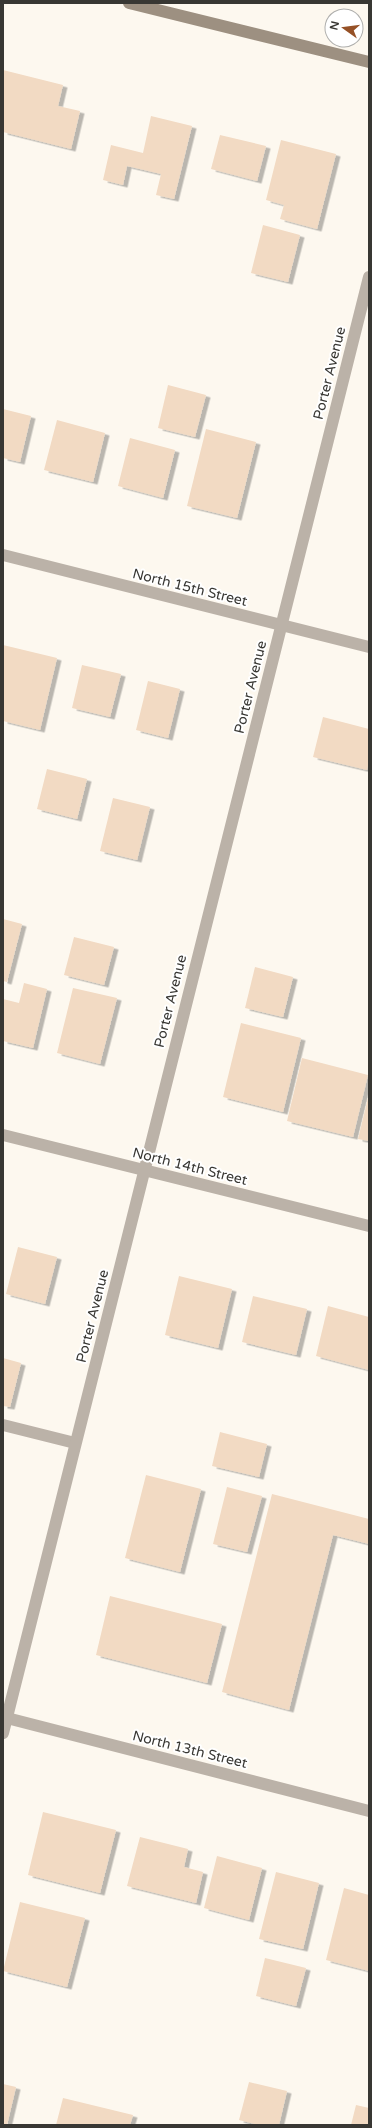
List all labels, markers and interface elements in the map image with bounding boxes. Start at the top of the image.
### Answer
north arrow [324,8,364,48]
text: N [327,20,342,32]
street label: Porter Avenue [310,325,349,421]
street label: North 15th Street [131,565,250,610]
street label: Porter Avenue [231,639,270,735]
street label: Porter Avenue [151,953,190,1049]
street label: North 14th Street [131,1144,250,1189]
street label: Porter Avenue [73,1268,112,1364]
street label: North 13th Street [131,1727,250,1772]

